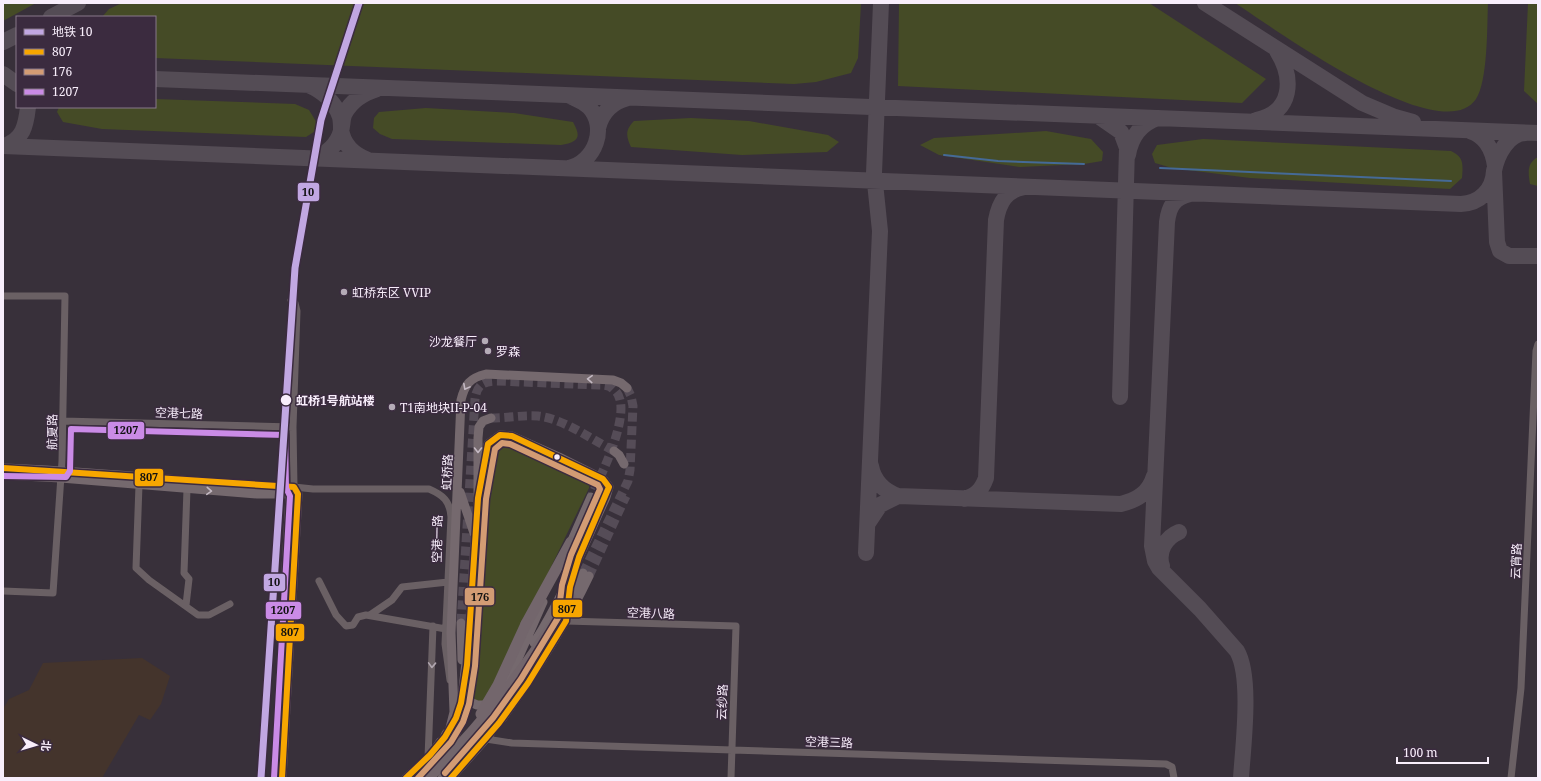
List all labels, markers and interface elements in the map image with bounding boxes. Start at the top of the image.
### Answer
legend [16,16,156,108]
text: 地铁 10 [52,23,93,40]
text: 807 [52,43,72,60]
text: 176 [52,63,72,80]
text: 1207 [52,83,79,100]
line badge: 10 [297,182,320,202]
text: 10 [302,184,314,199]
place label: 虹桥东区 VVIP [352,284,431,301]
marker: 虹桥东区 VVIP [339,287,349,297]
place label: 沙龙餐厅 [429,333,477,350]
marker: 沙龙餐厅 [480,336,490,346]
place label: 罗森 [496,343,520,360]
marker: 罗森 [483,346,493,356]
one-way arrow [587,375,593,384]
one-way arrow [463,383,471,390]
place label: 虹桥1号航站楼 [296,392,375,409]
marker: 虹桥1号航站楼 [279,393,293,407]
place label: T1南地块II-P-04 [400,399,487,416]
marker: T1南地块II-P-04 [387,402,397,412]
street label: 空港七路 [155,404,203,422]
street label: 航夏路 [43,414,61,450]
line badge: 1207 [107,421,145,440]
text: 1207 [114,422,138,437]
one-way arrow [474,447,482,453]
unlabelled marker [552,452,562,462]
street label: 虹桥路 [438,454,456,490]
line badge: 807 [134,468,164,487]
text: 807 [140,469,158,484]
one-way arrow [206,486,212,495]
street label: 空港一路 [428,515,446,563]
street label: 云宵路 [1507,543,1525,579]
line badge: 10 [263,573,286,592]
text: 10 [268,574,280,589]
line badge: 176 [464,587,495,606]
text: 176 [471,589,489,604]
line badge: 807 [552,599,583,618]
line badge: 1207 [265,601,302,620]
text: 807 [558,601,576,616]
text: 1207 [271,602,295,617]
street label: 空港八路 [627,604,675,622]
line badge: 807 [275,623,305,642]
text: 807 [281,624,299,639]
one-way arrow [428,662,436,668]
street label: 云纱路 [713,684,731,720]
north arrow [16,725,56,765]
street label: 空港三路 [805,733,853,751]
scale bar [1397,739,1488,765]
text: 北 [39,740,54,752]
text: 100 m [1403,744,1438,761]

